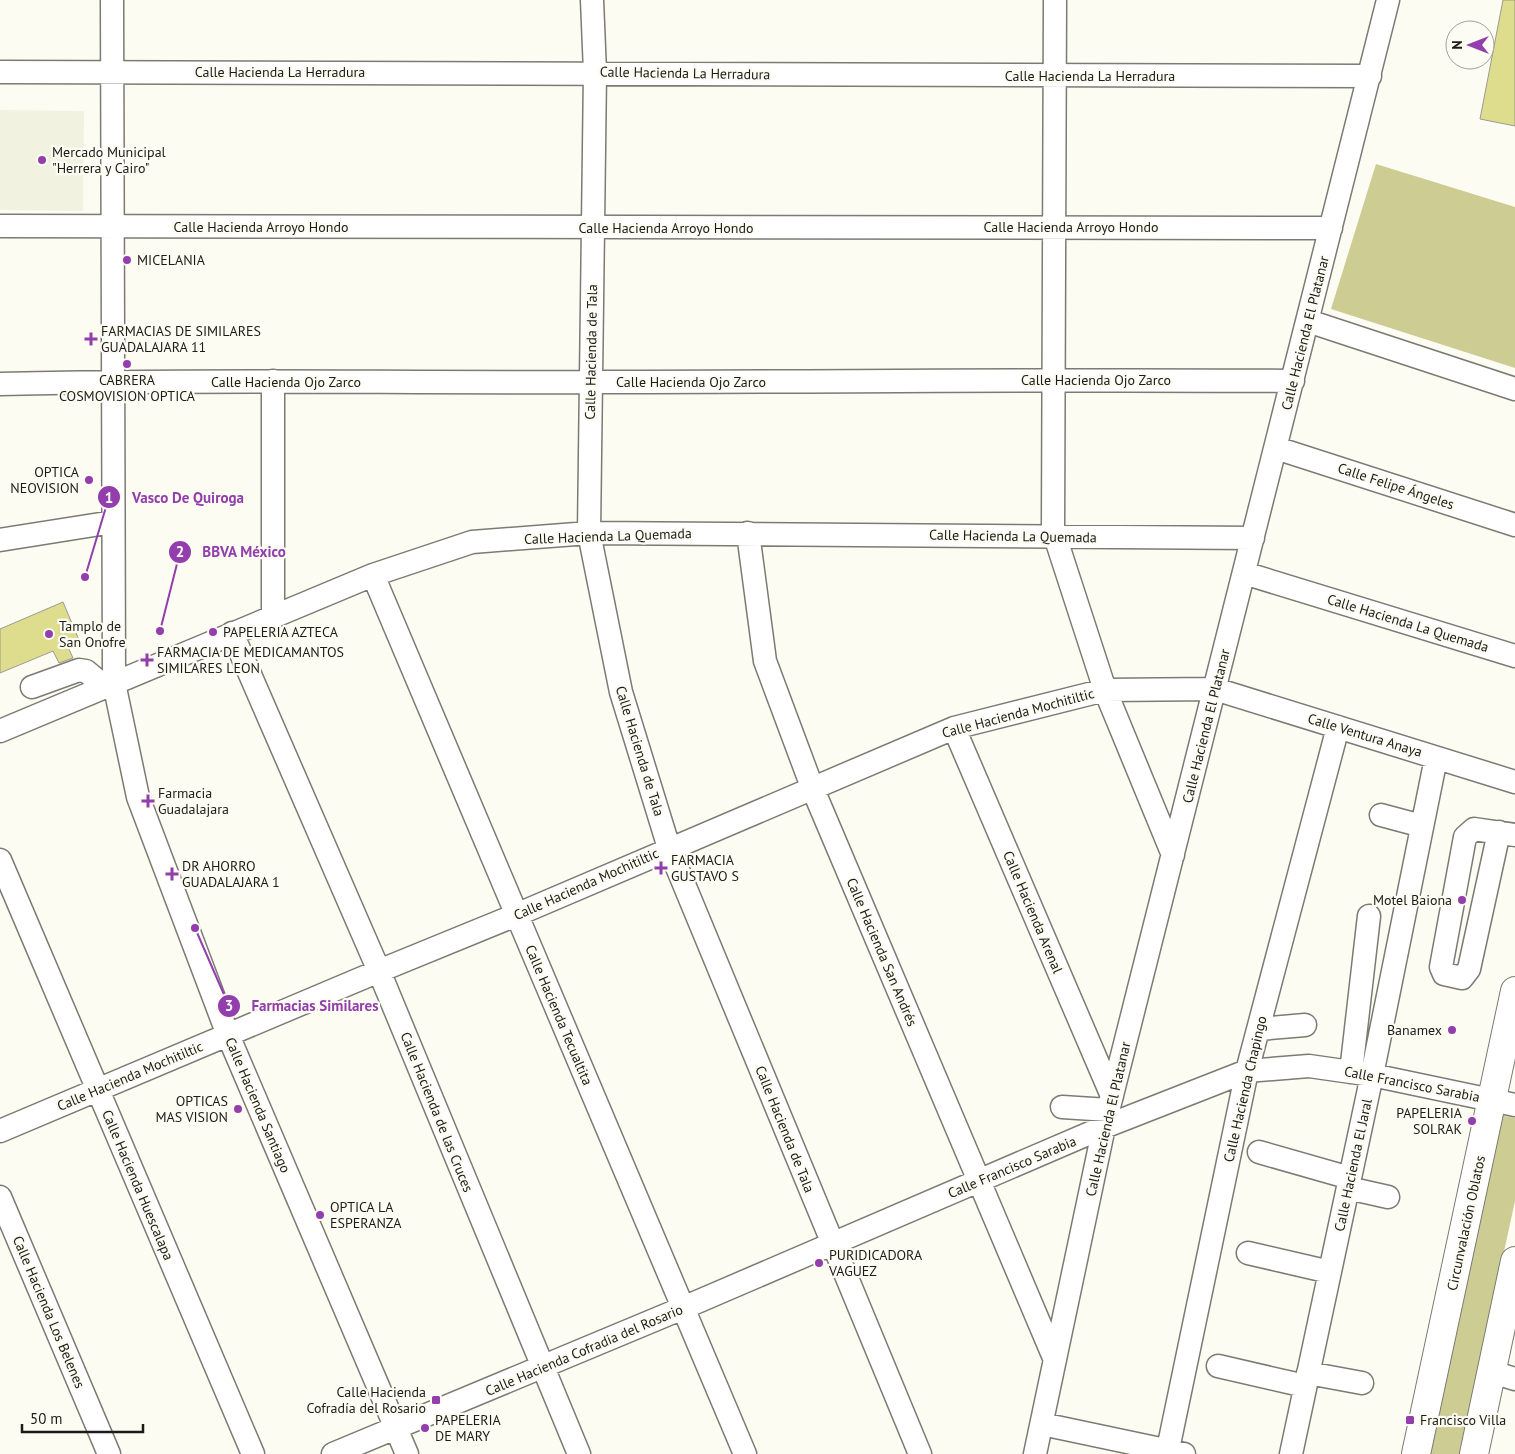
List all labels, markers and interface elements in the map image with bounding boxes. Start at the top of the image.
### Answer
north arrow [1445,20,1495,70]
text: N [1448,40,1466,50]
street label: Calle Hacienda La Herradura [195,63,365,81]
street label: Calle Hacienda La Herradura [600,63,770,83]
street label: Calle Hacienda La Herradura [1005,67,1175,85]
place label: Mercado Municipal "Herrera y Cairo" [52,143,166,177]
marker: Mercado Municipal "Herrera y Cairo" [36,154,48,166]
street label: Calle Hacienda Arroyo Hondo [174,218,348,236]
street label: Calle Hacienda Arroyo Hondo [984,218,1158,236]
street label: Calle Hacienda Arroyo Hondo [579,219,753,237]
place label: MICELANIA [137,251,206,269]
marker: MICELANIA [121,254,133,266]
street label: Calle Hacienda El Platanar [1277,254,1333,412]
street label: Calle Hacienda de Tala [581,284,601,420]
place label: FARMACIAS DE SIMILARES GUADALAJARA 11 [101,322,261,356]
marker: FARMACIAS DE SIMILARES GUADALAJARA 11 [85,333,97,345]
marker: CABRERA COSMOVISION OPTICA [121,358,133,370]
place label: CABRERA COSMOVISION OPTICA [59,371,196,405]
street label: Calle Hacienda Ojo Zarco [1021,371,1171,389]
street label: Calle Hacienda Ojo Zarco [211,373,361,391]
street label: Calle Hacienda Ojo Zarco [616,373,766,391]
street label: Calle Felipe Ángeles [1335,459,1457,513]
place label: OPTICA NEOVISION [10,463,80,497]
marker: OPTICA NEOVISION [83,474,95,486]
callout: Vasco De Quiroga [97,482,254,512]
text: 1 [105,488,113,507]
text: Vasco De Quiroga [131,488,244,507]
street label: Calle Hacienda La Quemada [524,524,692,548]
street label: Calle Hacienda La Quemada [929,526,1097,546]
callout: BBVA México [167,537,296,567]
text: 2 [176,542,184,561]
text: BBVA México [202,542,286,561]
street label: Calle Hacienda La Quemada [1325,590,1491,656]
place label: Tamplo de San Onofre [59,617,126,651]
place label: PAPELERIA AZTECA [223,623,339,641]
marker: PAPELERIA AZTECA [207,626,219,638]
marker: Tamplo de San Onofre [43,628,55,640]
place label: FARMACIA DE MEDICAMANTOS SIMILARES LEON [157,643,344,677]
street label: Calle Hacienda El Platanar [1178,647,1234,805]
marker: FARMACIA DE MEDICAMANTOS SIMILARES LEON [141,654,153,666]
street label: Calle Hacienda de Tala [612,684,668,818]
street label: Calle Hacienda Mochitiltic [940,684,1096,742]
street label: Calle Ventura Anaya [1306,709,1424,761]
place label: Farmacia Guadalajara [158,784,229,818]
marker: Farmacia Guadalajara [142,795,154,807]
street label: Calle Hacienda Mochitiltic [511,844,661,924]
street label: Calle Hacienda Arenal [999,848,1067,976]
place label: FARMACIA GUSTAVO S [671,851,739,885]
place label: DR AHORRO GUADALAJARA 1 [182,857,280,891]
marker: FARMACIA GUSTAVO S [655,862,667,874]
marker: DR AHORRO GUADALAJARA 1 [166,868,178,880]
street label: Calle Hacienda San Andrés [843,875,922,1029]
place label: Motel Baiona [1373,891,1452,909]
marker: Motel Baiona [1456,894,1468,906]
street label: Calle Hacienda Tecualtita [521,942,597,1088]
callout: Farmacias Similares [217,991,389,1021]
text: 3 [225,996,233,1015]
text: Farmacias Similares [251,996,379,1015]
street label: Calle Hacienda Chapingo [1219,1014,1271,1164]
place label: Banamex [1387,1021,1442,1039]
marker: Banamex [1446,1024,1458,1036]
street label: Calle Hacienda de las Cruces [397,1029,477,1195]
street label: Calle Hacienda Santiago [221,1034,295,1176]
street label: Calle Hacienda Mochitiltic [54,1037,206,1115]
street label: Calle Hacienda El Platanar [1081,1040,1135,1198]
street label: Calle Francisco Sarabia [1343,1062,1481,1106]
street label: Calle Hacienda de Tala [751,1063,819,1195]
place label: OPTICAS MAS VISION [155,1092,228,1126]
street label: Calle Hacienda El Jaral [1330,1097,1376,1233]
marker: OPTICAS MAS VISION [232,1103,244,1115]
place label: PAPELERIA SOLRAK [1396,1104,1463,1138]
street label: Calle Hacienda Huescalapa [98,1107,178,1263]
marker: PAPELERIA SOLRAK [1466,1115,1478,1127]
street label: Calle Francisco Sarabia [945,1132,1079,1202]
street label: Circunvalación Oblatos [1443,1154,1489,1292]
place label: OPTICA LA ESPERANZA [330,1198,402,1232]
marker: OPTICA LA ESPERANZA [314,1209,326,1221]
street label: Calle Hacienda Los Belenes [9,1233,89,1391]
place label: PURIDICADORA VAGUEZ [828,1246,923,1280]
marker: PURIDICADORA VAGUEZ [813,1257,825,1269]
street label: Calle Hacienda Cofradia del Rosario [483,1300,685,1400]
place label: Calle Hacienda Cofradía del Rosario [307,1383,426,1417]
marker: Calle Hacienda Cofradía del Rosario [430,1394,442,1406]
scale bar [22,1402,144,1434]
text: 50 m [30,1409,63,1428]
place label: PAPELERIA DE MARY [435,1411,502,1445]
place label: Francisco Villa [1420,1411,1506,1429]
marker: Francisco Villa [1404,1414,1416,1426]
marker: PAPELERIA DE MARY [419,1422,431,1434]

